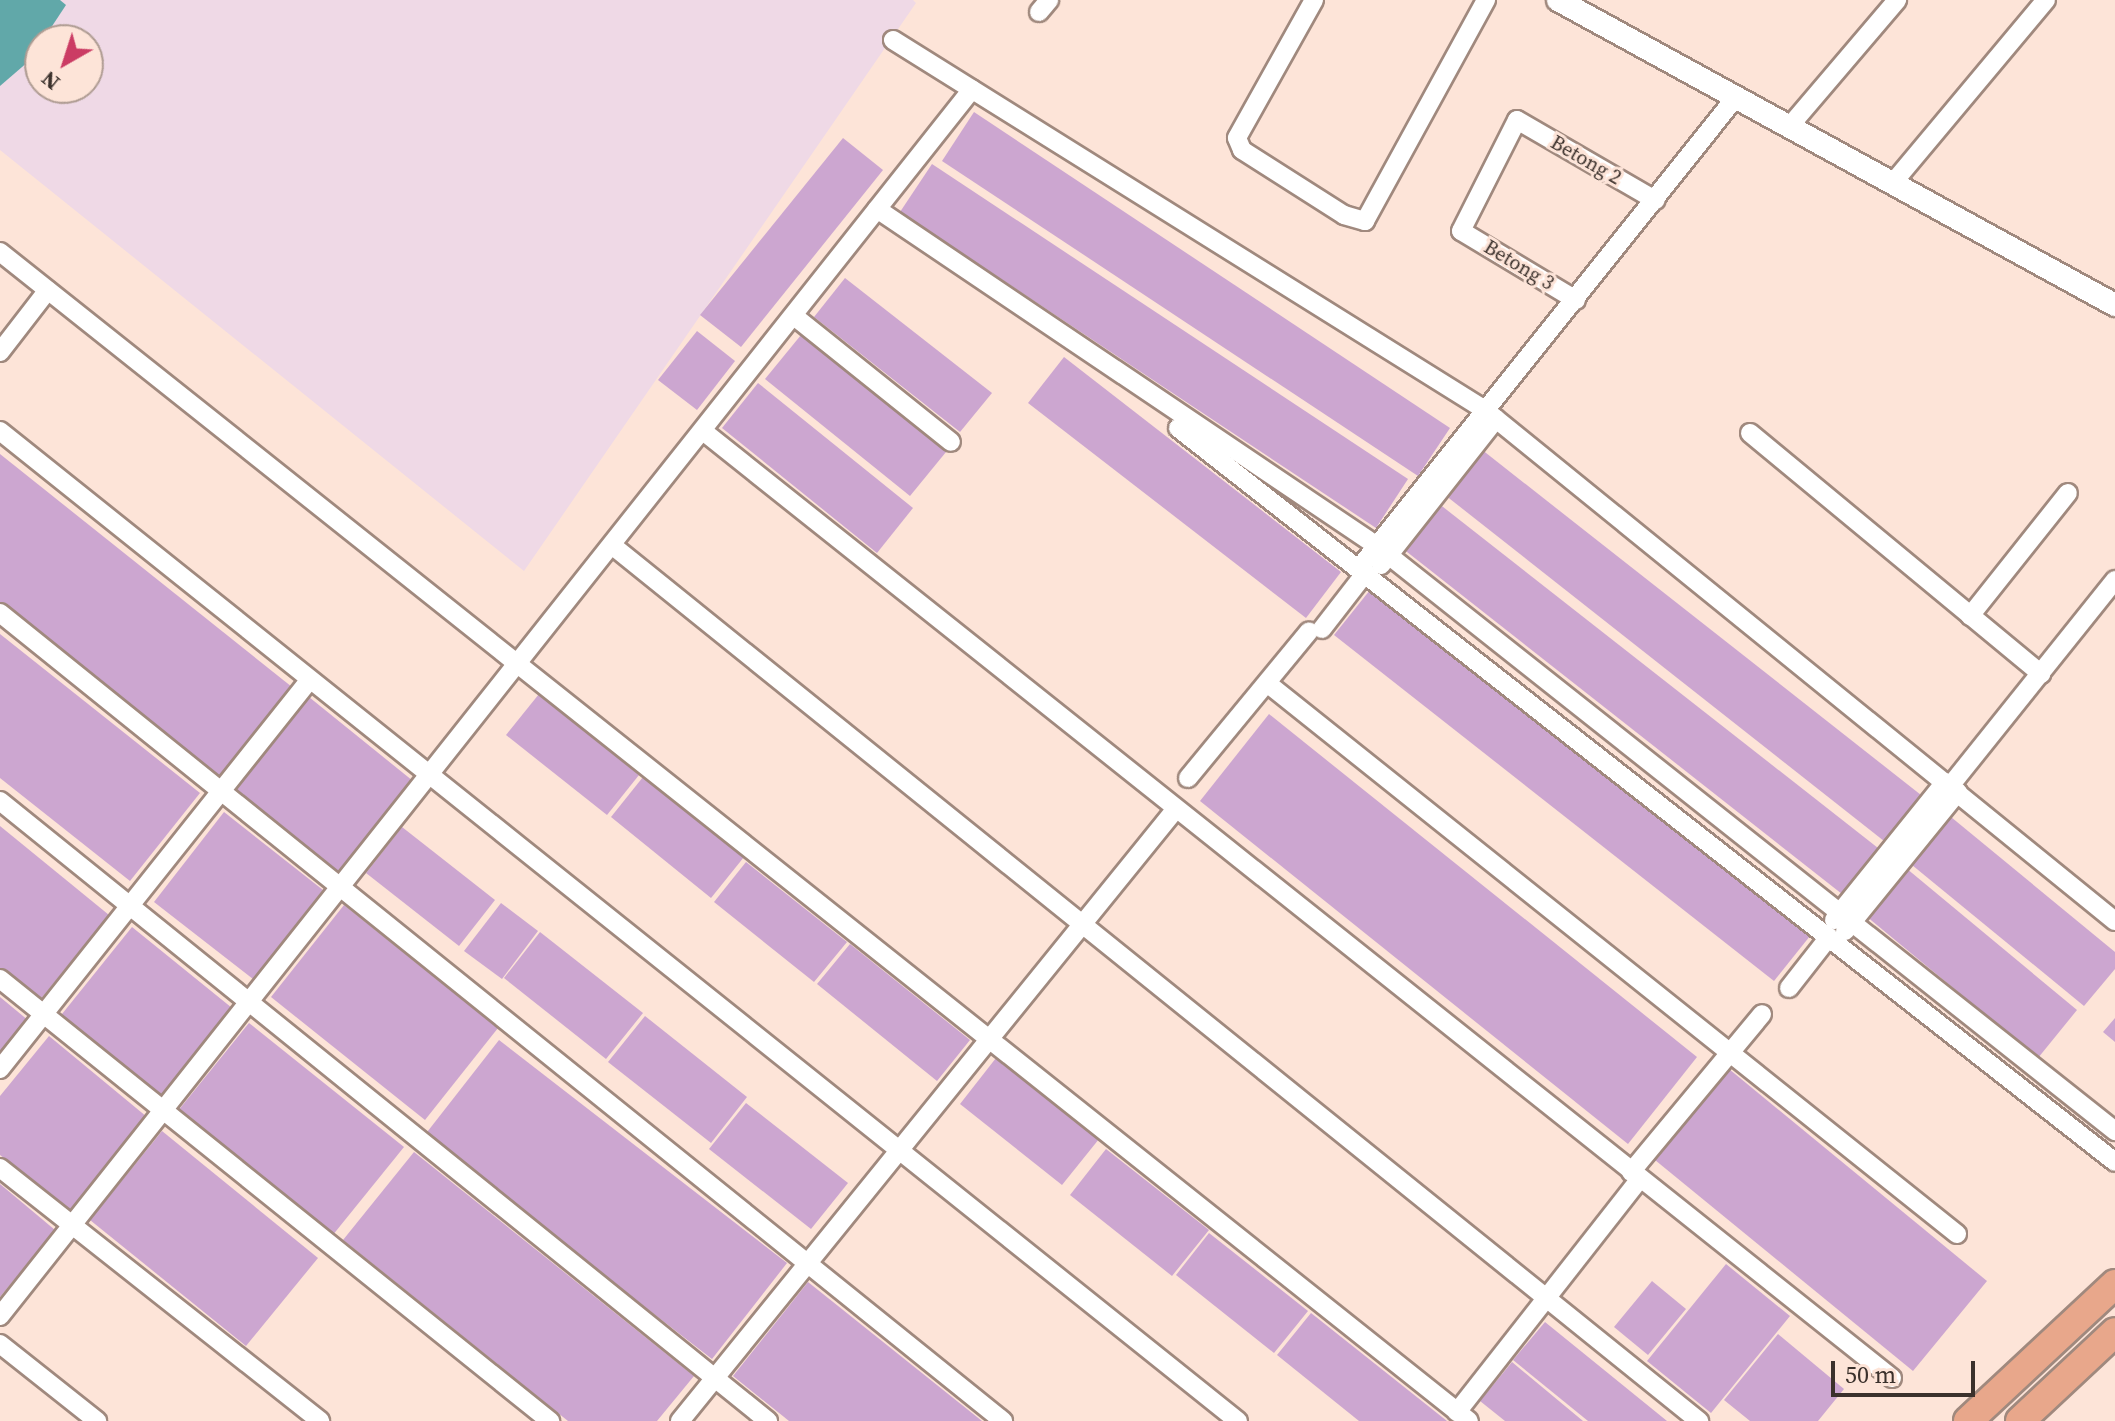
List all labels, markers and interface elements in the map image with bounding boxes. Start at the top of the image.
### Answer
north arrow [24,24,104,104]
text: N [34,64,66,98]
street label: Betong 2 [1546,130,1626,190]
street label: Betong 3 [1480,235,1558,295]
scale bar [1835,1345,1979,1395]
text: 50 m [1845,1358,1896,1391]

